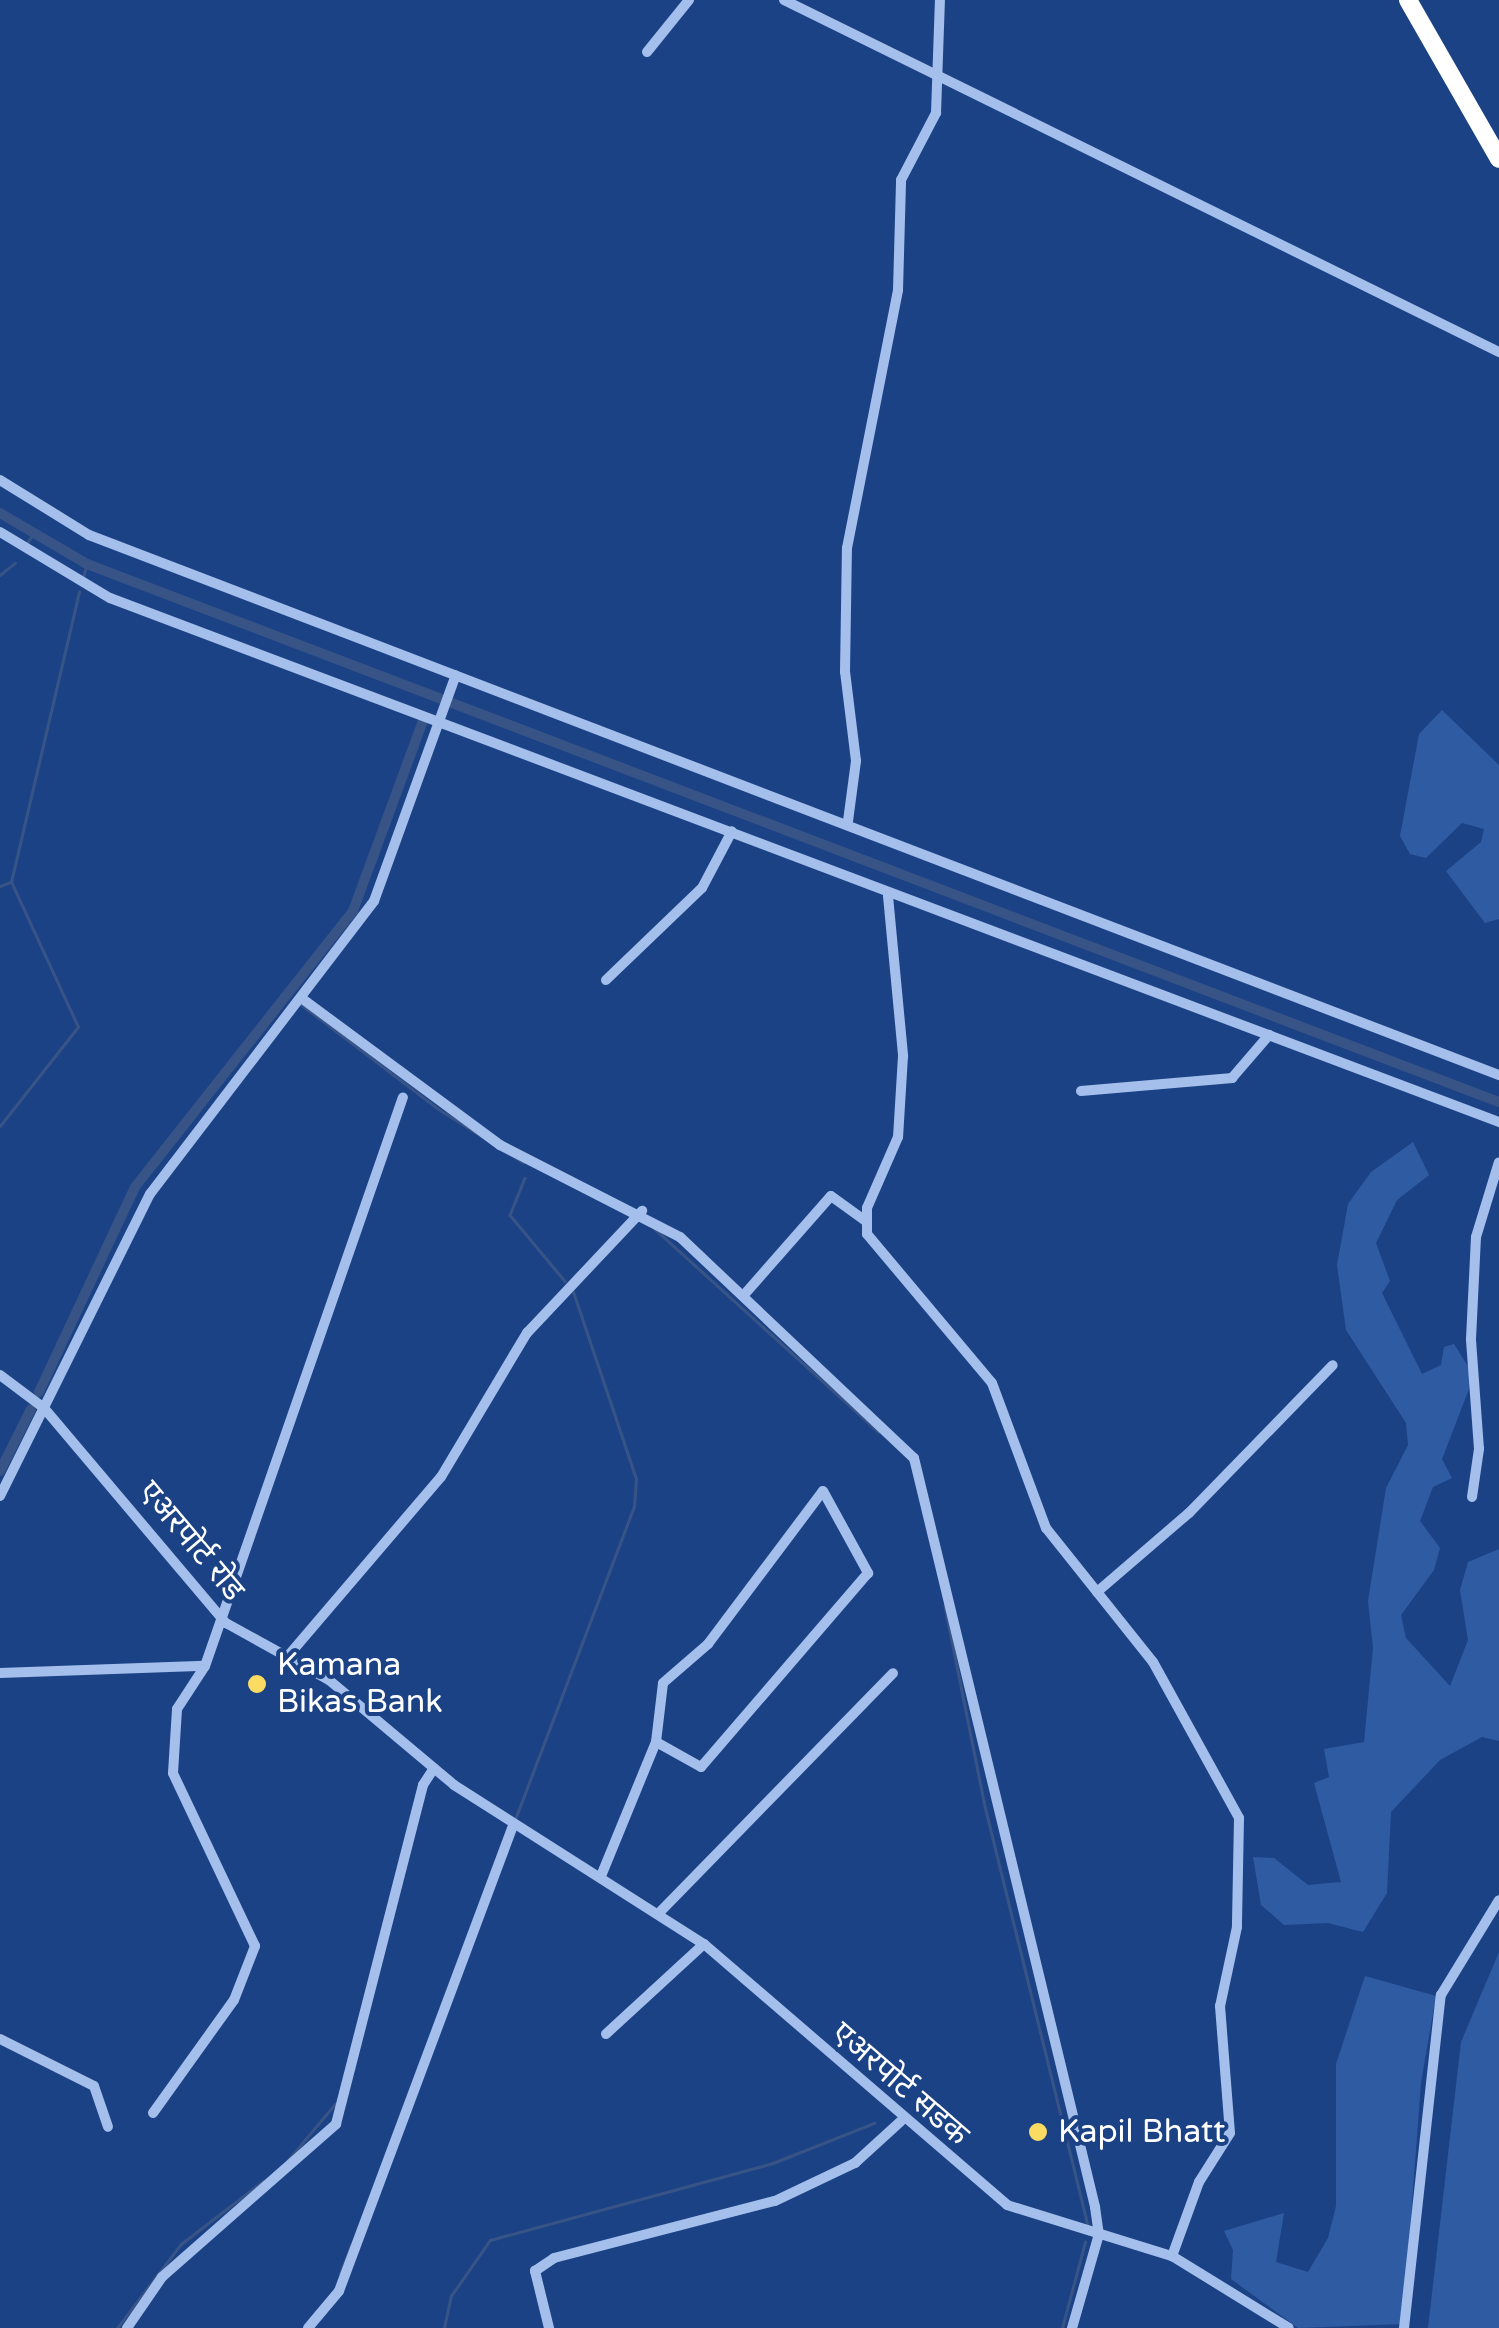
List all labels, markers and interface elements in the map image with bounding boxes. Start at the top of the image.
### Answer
street label: एअरपोर्ट रोड [130,1473,252,1609]
place label: Kamana Bikas Bank [277,1647,443,1722]
marker: Kamana Bikas Bank [246,1673,268,1695]
street label: एअरपोर्ट सडक [823,2014,977,2154]
place label: Kapil Bhatt [1058,2113,1225,2151]
marker: Kapil Bhatt [1027,2121,1049,2143]

